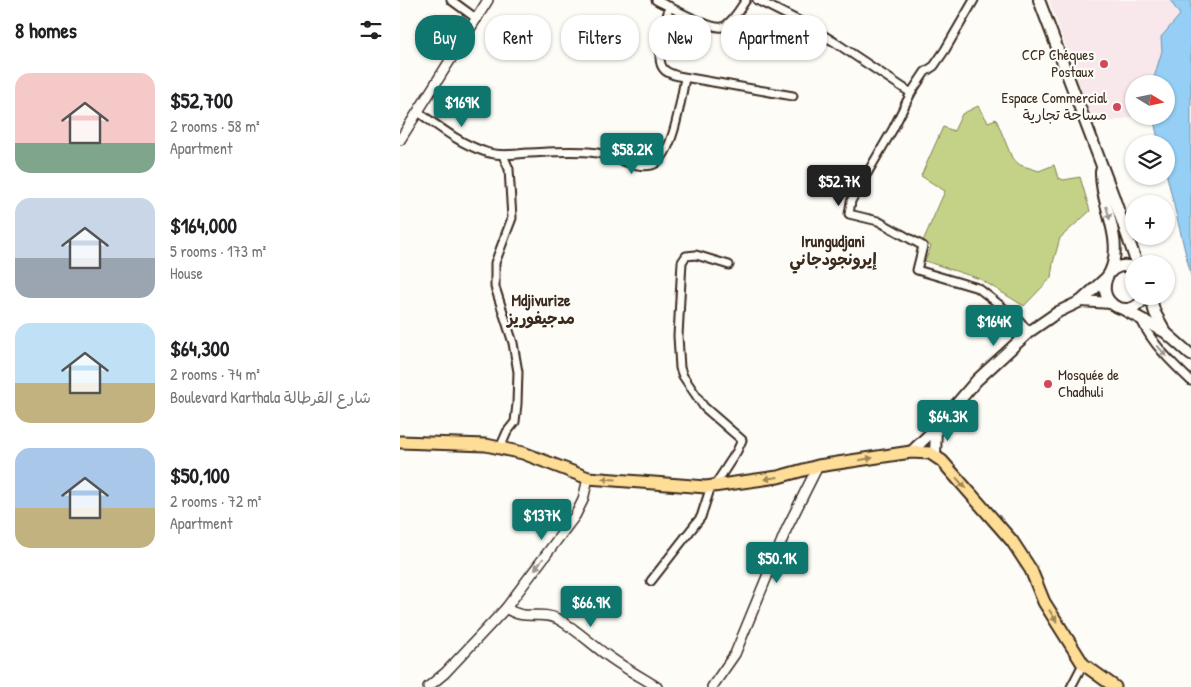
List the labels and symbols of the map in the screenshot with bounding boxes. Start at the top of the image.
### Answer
place label: CCP Chéques Postaux [1022,44,1094,82]
marker: CCP Chéques Postaux [1098,58,1110,70]
north arrow [1125,75,1175,125]
pin: $169K [427,86,497,128]
place label: Espace Commercial مساحة تجارية [1002,87,1107,125]
marker: Espace Commercial مساحة تجارية [1111,101,1123,113]
pin: $58.2K [591,132,673,175]
pin: $52.7K [798,164,880,207]
one-way arrow [1104,206,1112,221]
district label: Irungudjani إيرونجودجاني [789,230,877,274]
district label: Mdjivurize مدجيفوريز [505,289,575,329]
pin: $164K [959,304,1029,347]
one-way arrow [1157,345,1168,358]
place label: Mosquée de Chadhuli [1058,364,1119,402]
marker: Mosquée de Chadhuli [1042,378,1054,390]
pin: $64.3K [907,400,989,442]
one-way arrow [858,454,874,462]
one-way arrow [762,474,778,482]
one-way arrow [601,475,617,483]
one-way arrow [956,476,967,489]
pin: $137K [507,498,577,541]
pin: $50.1K [736,542,818,584]
one-way arrow [533,557,544,570]
pin: $66.9K [550,586,632,628]
one-way arrow [1048,609,1057,622]

